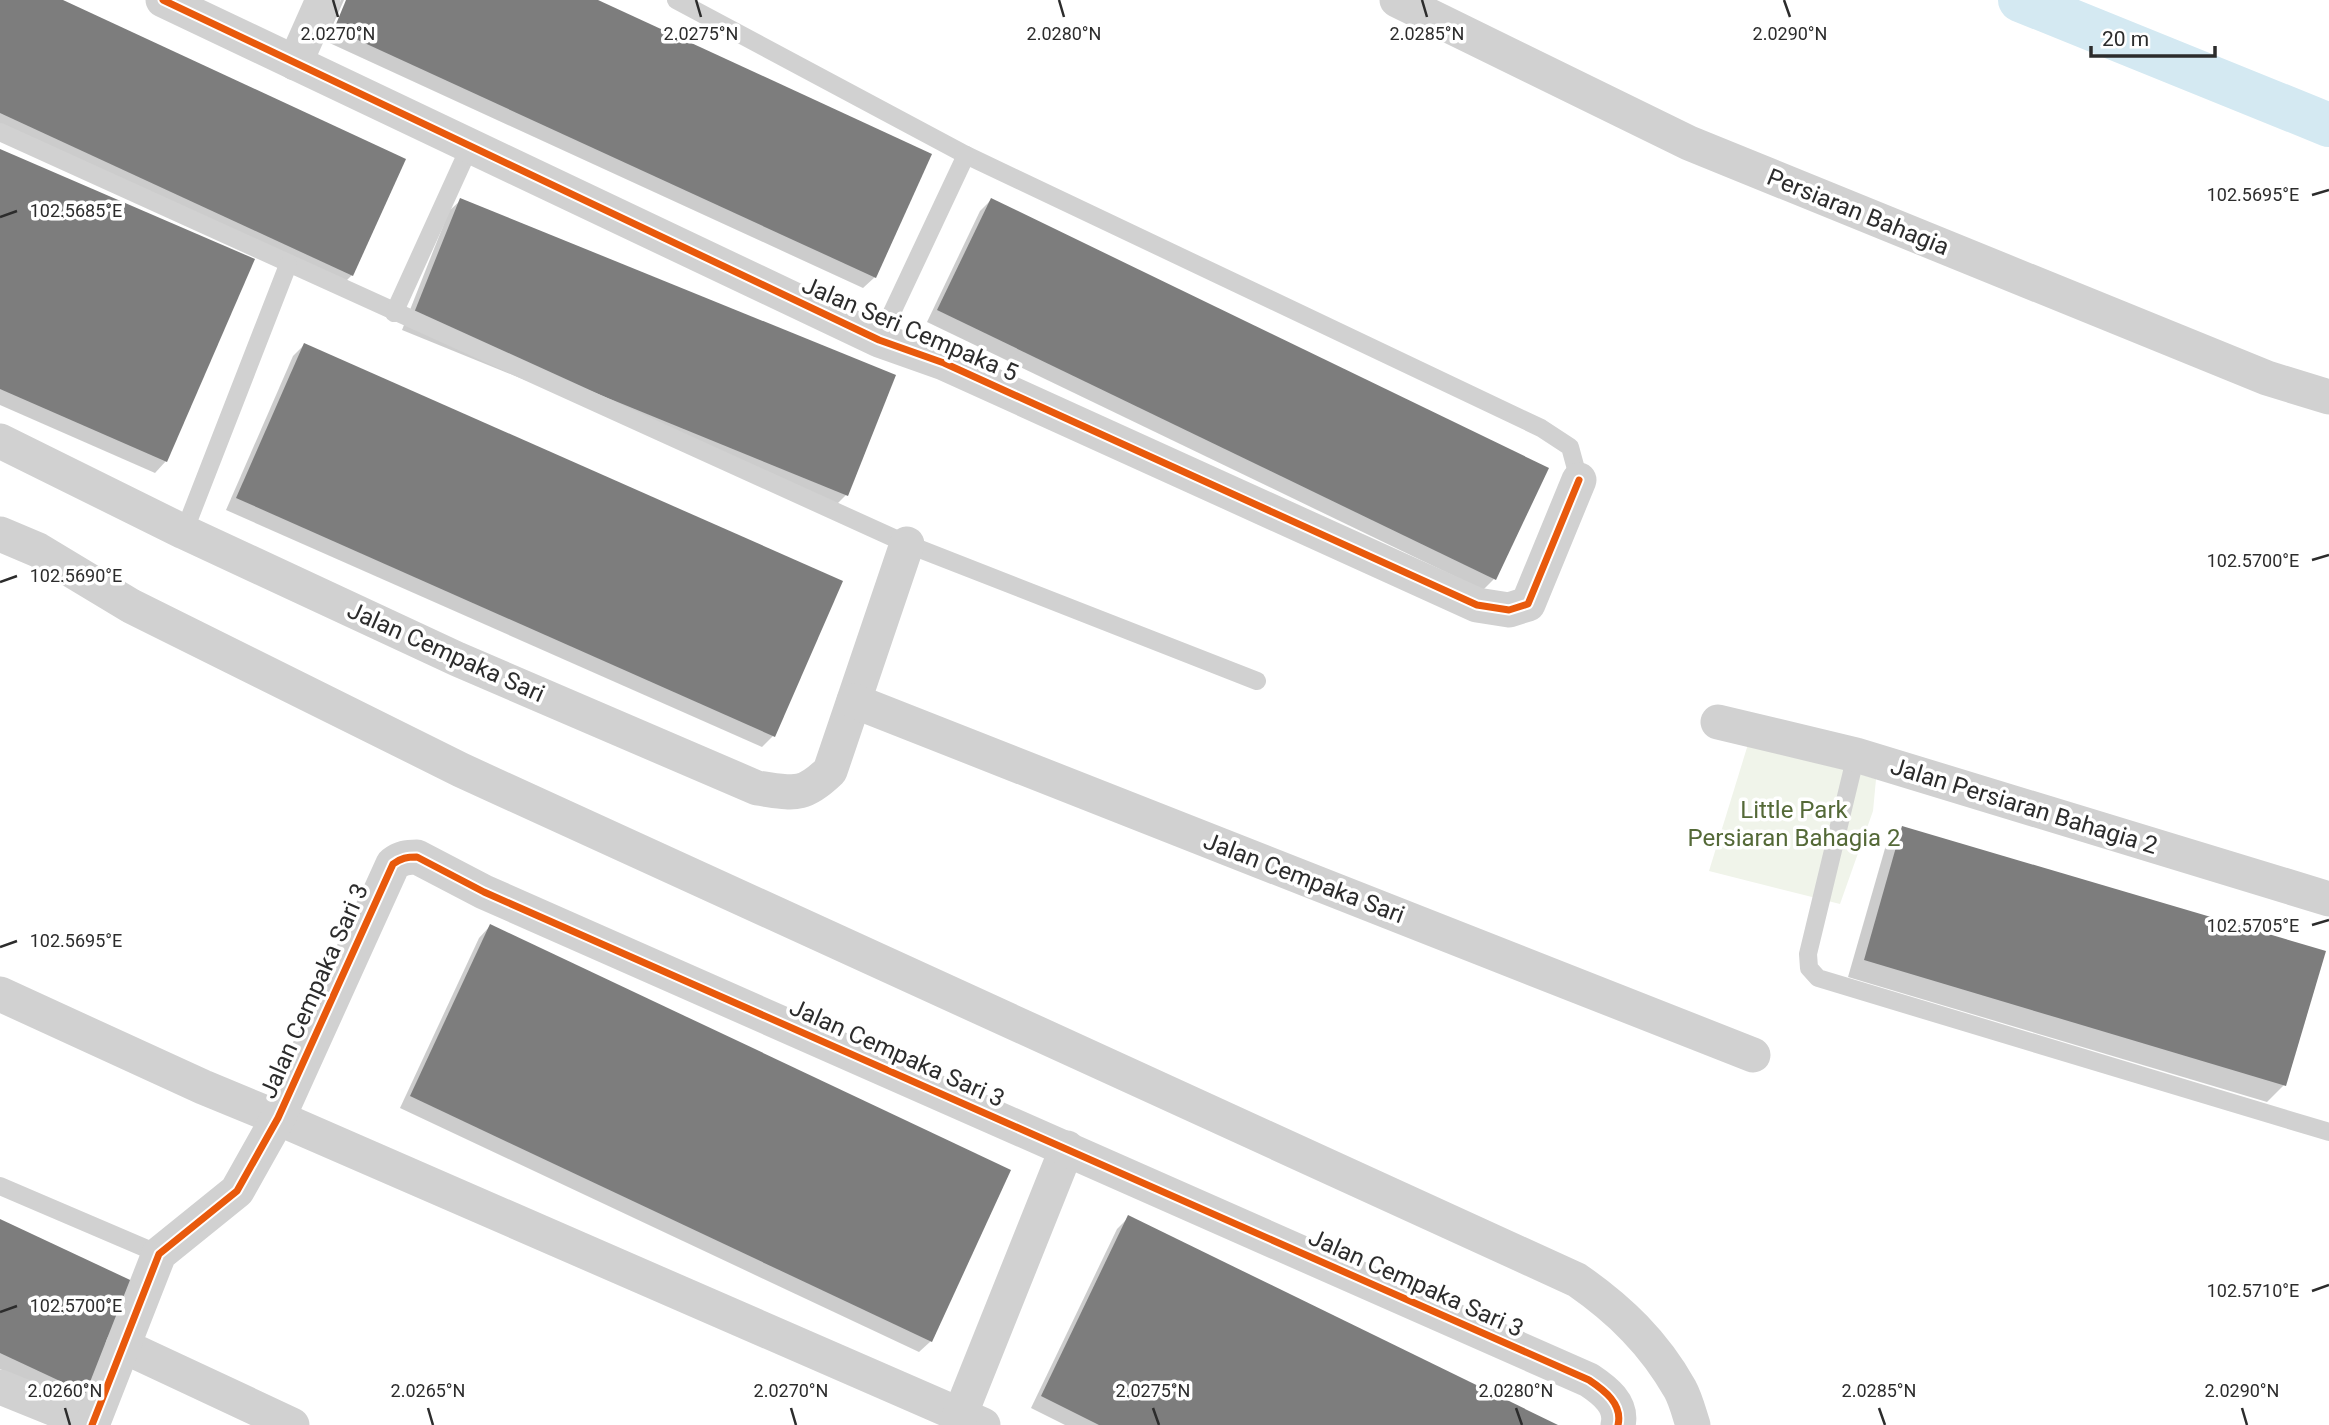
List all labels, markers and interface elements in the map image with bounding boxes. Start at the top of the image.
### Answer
scale bar [2091,14,2215,58]
text: 2.0270°N [301,23,375,44]
text: 2.0275°N [664,23,738,44]
text: 2.0280°N [1027,23,1101,44]
text: 2.0285°N [1390,23,1464,44]
text: 2.0290°N [1753,23,1827,44]
text: 20 m [2102,27,2149,51]
street label: Persiaran Bahagia [1763,163,1953,261]
text: 102.5695°E [2207,184,2299,205]
text: 102.5685°E [30,200,122,221]
street label: Jalan Seri Cempaka 5 [798,271,1022,387]
text: 102.5700°E [2207,550,2299,571]
text: 102.5690°E [30,565,122,586]
street label: Jalan Cempaka Sari [343,596,549,708]
street label: Jalan Persiaran Bahagia 2 [1887,752,2161,860]
park label: Little Park Persiaran Bahagia 2 [1687,796,1901,852]
street label: Jalan Cempaka Sari [1200,827,1408,929]
street label: Jalan Cempaka Sari 3 [254,879,374,1103]
text: 102.5705°E [2207,915,2299,936]
text: 102.5695°E [30,930,122,951]
street label: Jalan Cempaka Sari 3 [785,993,1009,1113]
street label: Jalan Cempaka Sari 3 [1304,1223,1528,1343]
text: 102.5710°E [2207,1280,2299,1301]
text: 102.5700°E [30,1295,122,1316]
text: 2.0260°N [28,1380,102,1401]
text: 2.0265°N [391,1380,465,1401]
text: 2.0270°N [754,1380,828,1401]
text: 2.0275°N [1116,1380,1190,1401]
text: 2.0280°N [1479,1380,1553,1401]
text: 2.0285°N [1842,1380,1916,1401]
text: 2.0290°N [2205,1380,2279,1401]

